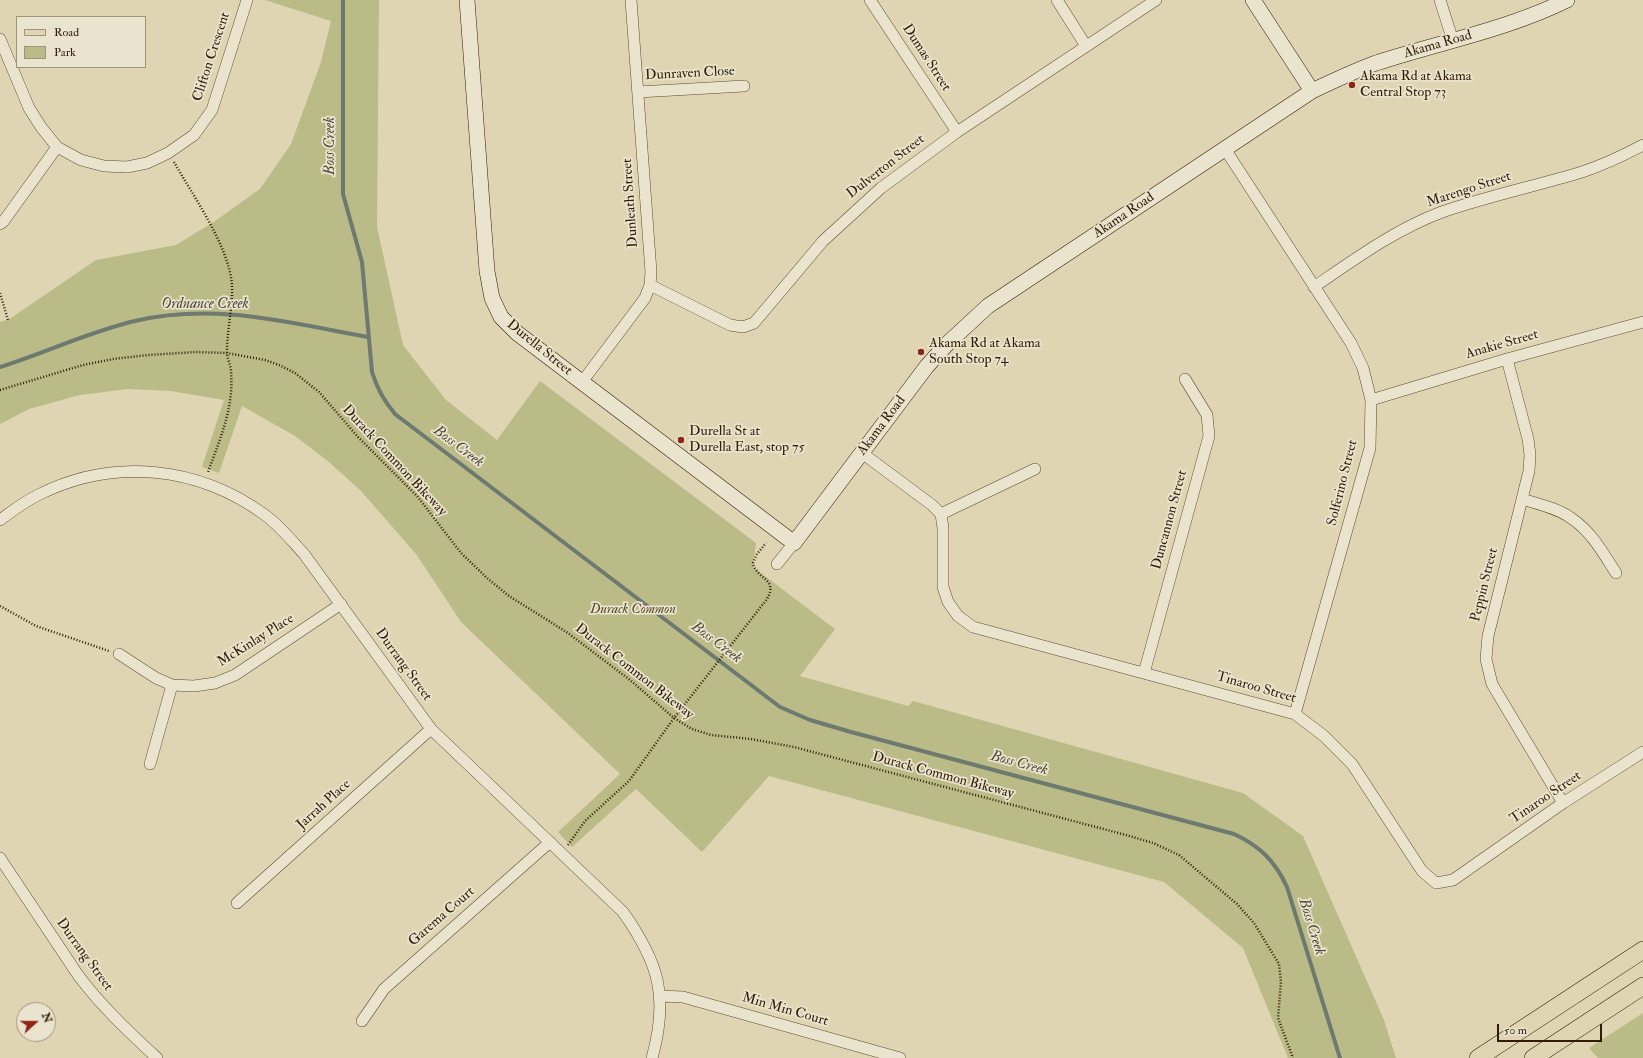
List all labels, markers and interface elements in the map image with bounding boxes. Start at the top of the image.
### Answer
street label: Clifton Crescent [190,10,234,104]
legend [16,16,146,68]
street label: Dumas Street [898,21,954,95]
text: Road [54,25,79,40]
street label: Akama Road [1402,27,1474,63]
text: Park [54,45,76,60]
street label: Dunraven Close [645,63,735,85]
place label: Akama Rd at Akama Central Stop 73 [1360,69,1472,102]
marker: Akama Rd at Akama Central Stop 73 [1347,80,1357,90]
water label: Boss Creek [322,117,340,175]
street label: Dulverton Street [844,131,928,203]
street label: Dunleath Street [619,158,643,248]
street label: Marengo Street [1425,168,1513,212]
street label: Akama Road [1090,189,1158,243]
water label: Ordnance Creek [161,296,249,314]
street label: Durella Street [503,317,575,379]
street label: Anakie Street [1464,327,1540,363]
place label: Akama Rd at Akama South Stop 74 [929,336,1041,368]
marker: Akama Rd at Akama South Stop 74 [916,347,926,357]
street label: Akama Road [854,393,910,459]
street label: Durack Common Bikeway [338,402,450,520]
water label: Boss Creek [429,422,487,472]
place label: Durella St at Durella East, stop 75 [689,424,805,456]
marker: Durella St at Durella East, stop 75 [676,435,686,445]
street label: Solferino Street [1324,438,1362,528]
street label: Duncannon Street [1149,468,1191,572]
street label: Peppin Street [1468,546,1502,624]
park label: Durack Common [590,602,676,618]
street label: McKinlay Place [215,611,297,671]
water label: Boss Creek [687,618,745,668]
street label: Durack Common Bikeway [571,620,697,724]
street label: Durrang Street [371,625,435,705]
street label: Tinaroo Street [1214,669,1298,707]
water label: Boss Creek [988,748,1050,780]
street label: Durack Common Bikeway [870,749,1016,803]
street label: Tinaroo Street [1507,768,1585,828]
street label: Jarrah Place [294,776,354,834]
street label: Garema Court [406,884,478,950]
water label: Boss Creek [1294,896,1328,958]
street label: Durrang Street [52,915,116,995]
street label: Min Min Court [740,990,830,1030]
north arrow [16,1002,56,1042]
text: N [39,1011,55,1025]
scale bar [1499,1016,1604,1042]
text: 50 m [1504,1023,1527,1038]

